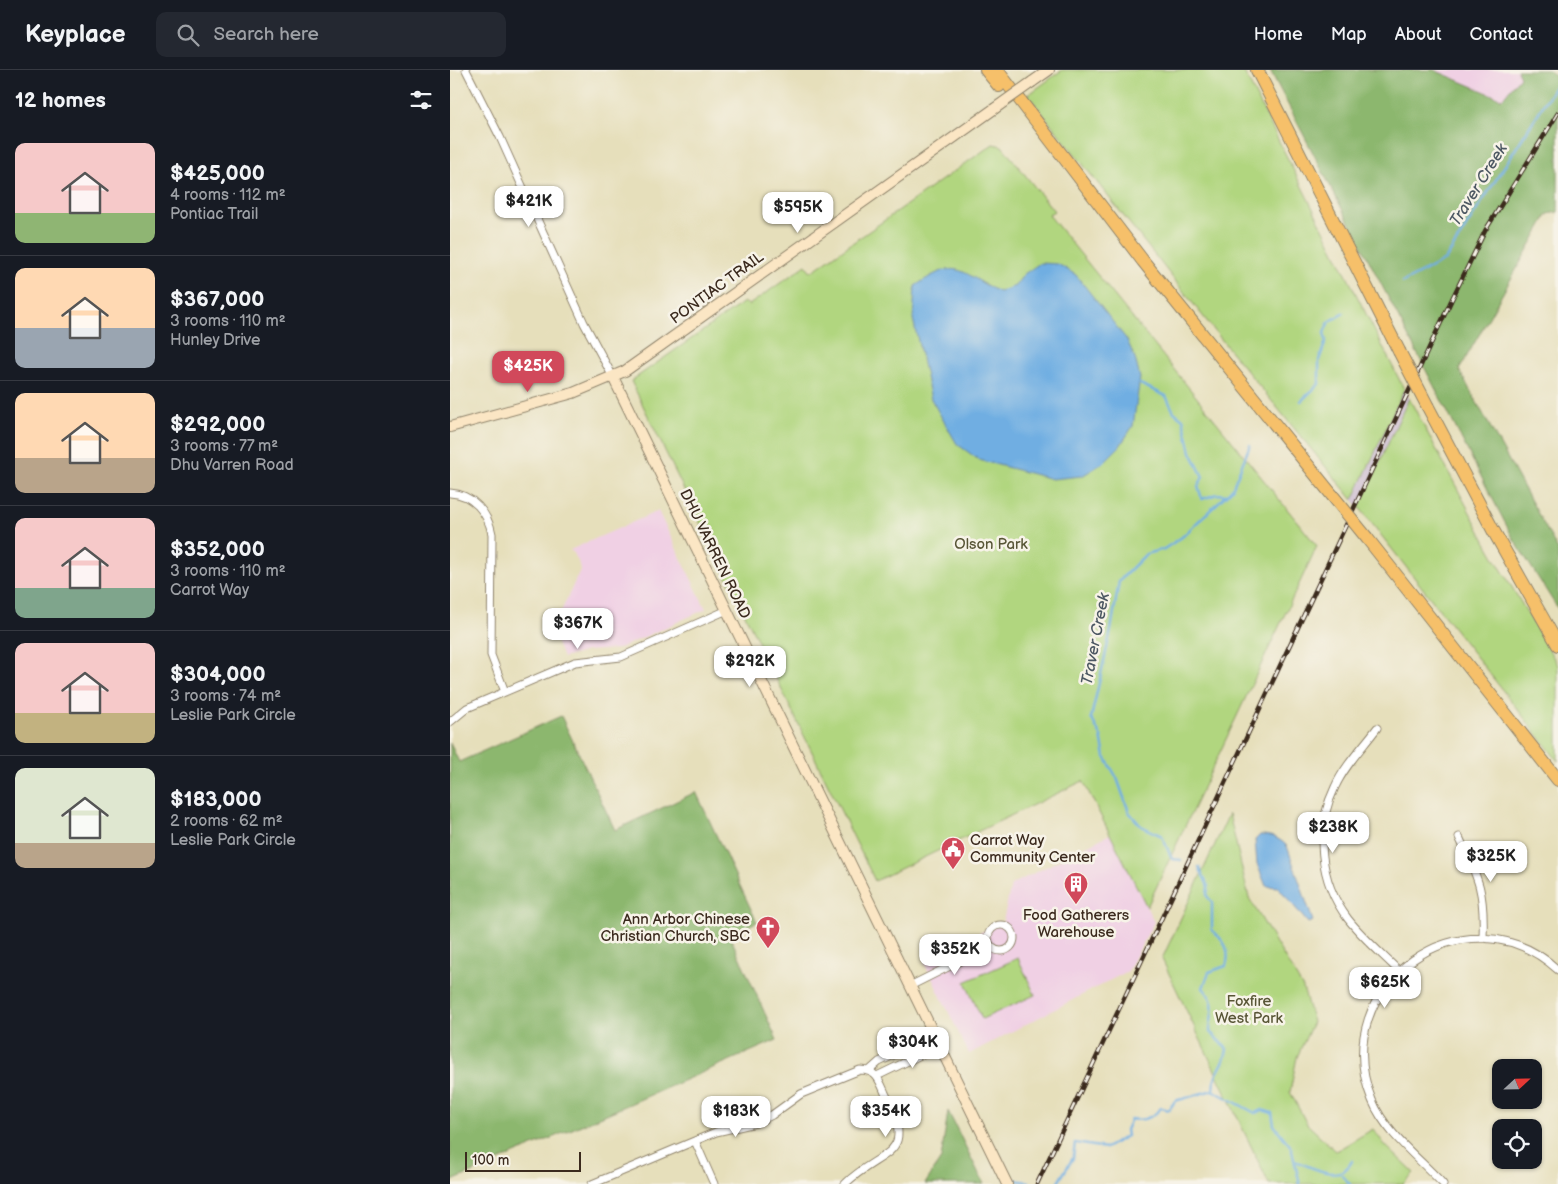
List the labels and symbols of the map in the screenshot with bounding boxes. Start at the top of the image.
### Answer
water label: Traver Creek [1446,139,1512,230]
pin: $421K [494,186,564,228]
pin: $595K [763,191,833,234]
street label: PONTIAC TRAIL [667,247,768,328]
pin: $425K [493,350,563,393]
street label: DHU VARREN ROAD [675,486,755,622]
park label: Olson Park [954,535,1028,554]
water label: Traver Creek [1078,590,1114,687]
pin: $367K [543,608,613,650]
pin: $292K [715,646,785,688]
pin: $238K [1298,812,1368,854]
place label: Carrot Way Community Center [970,831,1096,867]
public building icon: Carrot Way Community Center [940,836,966,870]
pin: $325K [1456,840,1526,883]
building icon: Food Gatherers Warehouse [1063,871,1089,905]
place label: Food Gatherers Warehouse [1023,906,1130,942]
place label: Ann Arbor Chinese Christian Church, SBC [600,910,750,946]
church icon: Ann Arbor Chinese Christian Church, SBC [755,915,781,949]
pin: $352K [920,934,990,976]
pin: $625K [1350,966,1420,1009]
park label: Foxfire West Park [1215,992,1284,1028]
pin: $304K [878,1026,948,1069]
north arrow [1492,1059,1542,1109]
pin: $183K [701,1096,771,1138]
pin: $354K [851,1096,921,1138]
scale bar [465,1149,581,1172]

